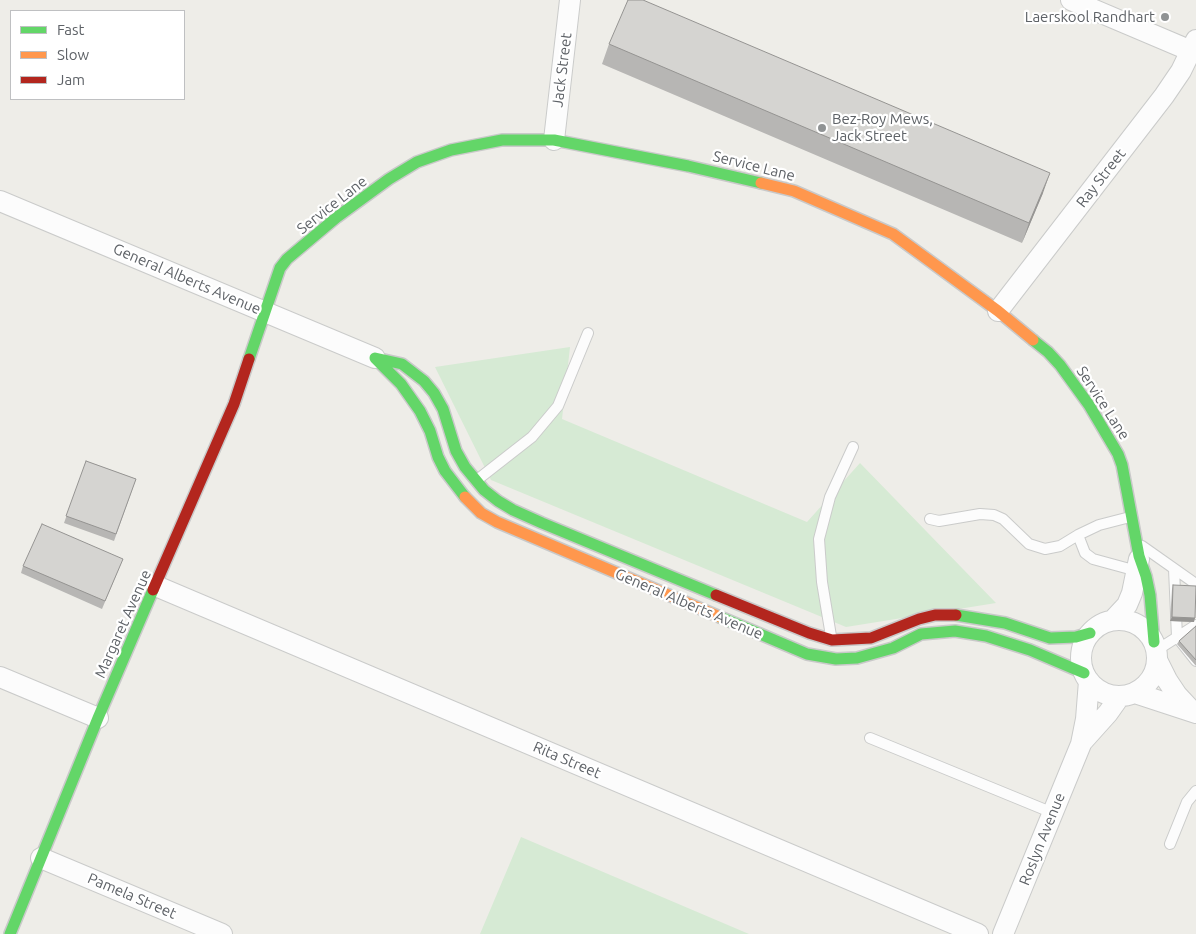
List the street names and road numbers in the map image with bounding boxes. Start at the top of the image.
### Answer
street label: Jack Street [548,32,576,108]
street label: Ray Street [1072,145,1130,211]
street label: Service Lane [711,147,797,185]
street label: Service Lane [293,172,371,238]
street label: General Alberts Avenue [110,240,264,318]
street label: Service Lane [1073,363,1133,443]
street label: General Alberts Avenue [612,565,766,643]
street label: Margaret Avenue [91,567,155,681]
street label: Rita Street [530,738,604,782]
street label: Roslyn Avenue [1015,790,1069,888]
street label: Pamela Street [85,869,179,923]

